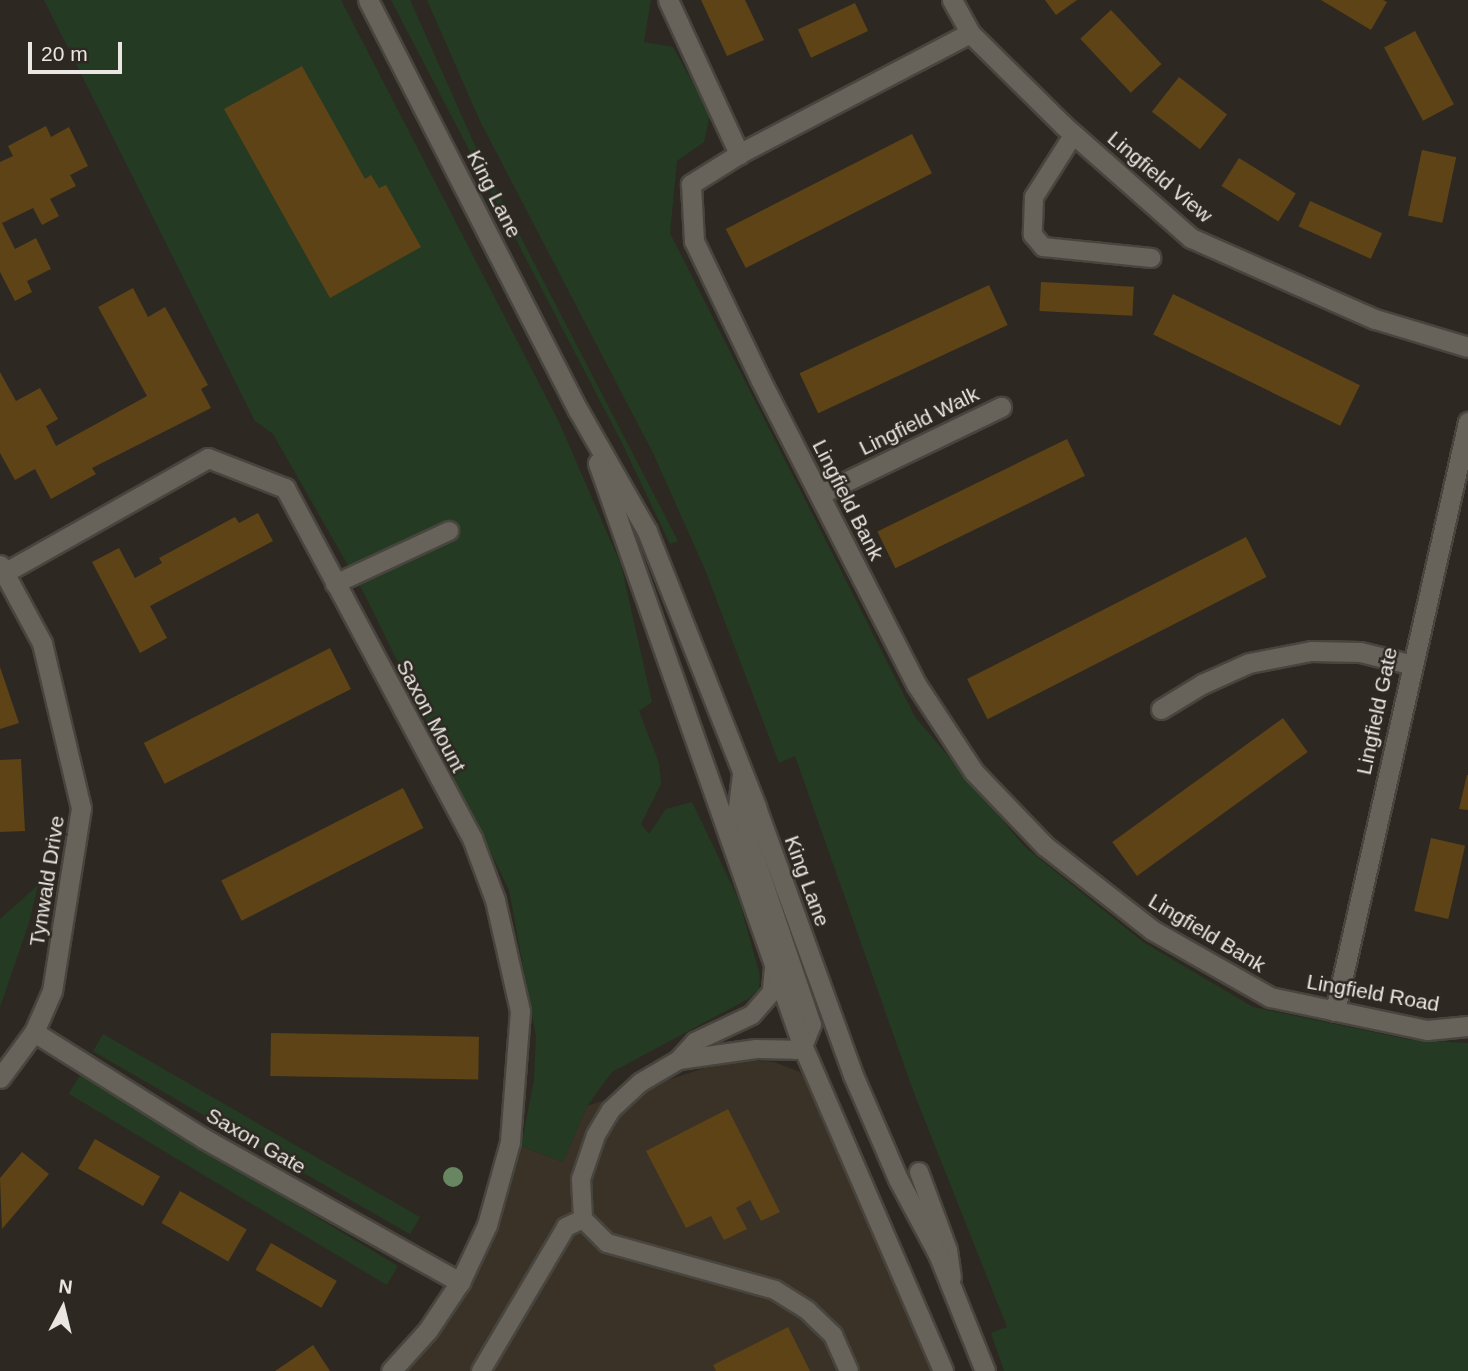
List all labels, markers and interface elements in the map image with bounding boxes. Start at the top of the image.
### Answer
scale bar [32,28,126,72]
text: 20 m [41,42,88,65]
street label: Lingfield View [1102,126,1218,228]
street label: King Lane [461,146,527,242]
street label: Lingfield Walk [855,381,983,461]
street label: Lingfield Bank [807,436,889,564]
street label: Lingfield Gate [1351,645,1403,777]
street label: Saxon Mount [391,655,471,777]
street label: Tynwald Drive [24,814,70,948]
street label: King Lane [779,832,835,930]
street label: Lingfield Bank [1144,888,1270,978]
street label: Lingfield Road [1305,969,1441,1017]
street label: Saxon Gate [202,1102,310,1180]
north arrow [28,1273,98,1343]
text: N [58,1275,74,1298]

